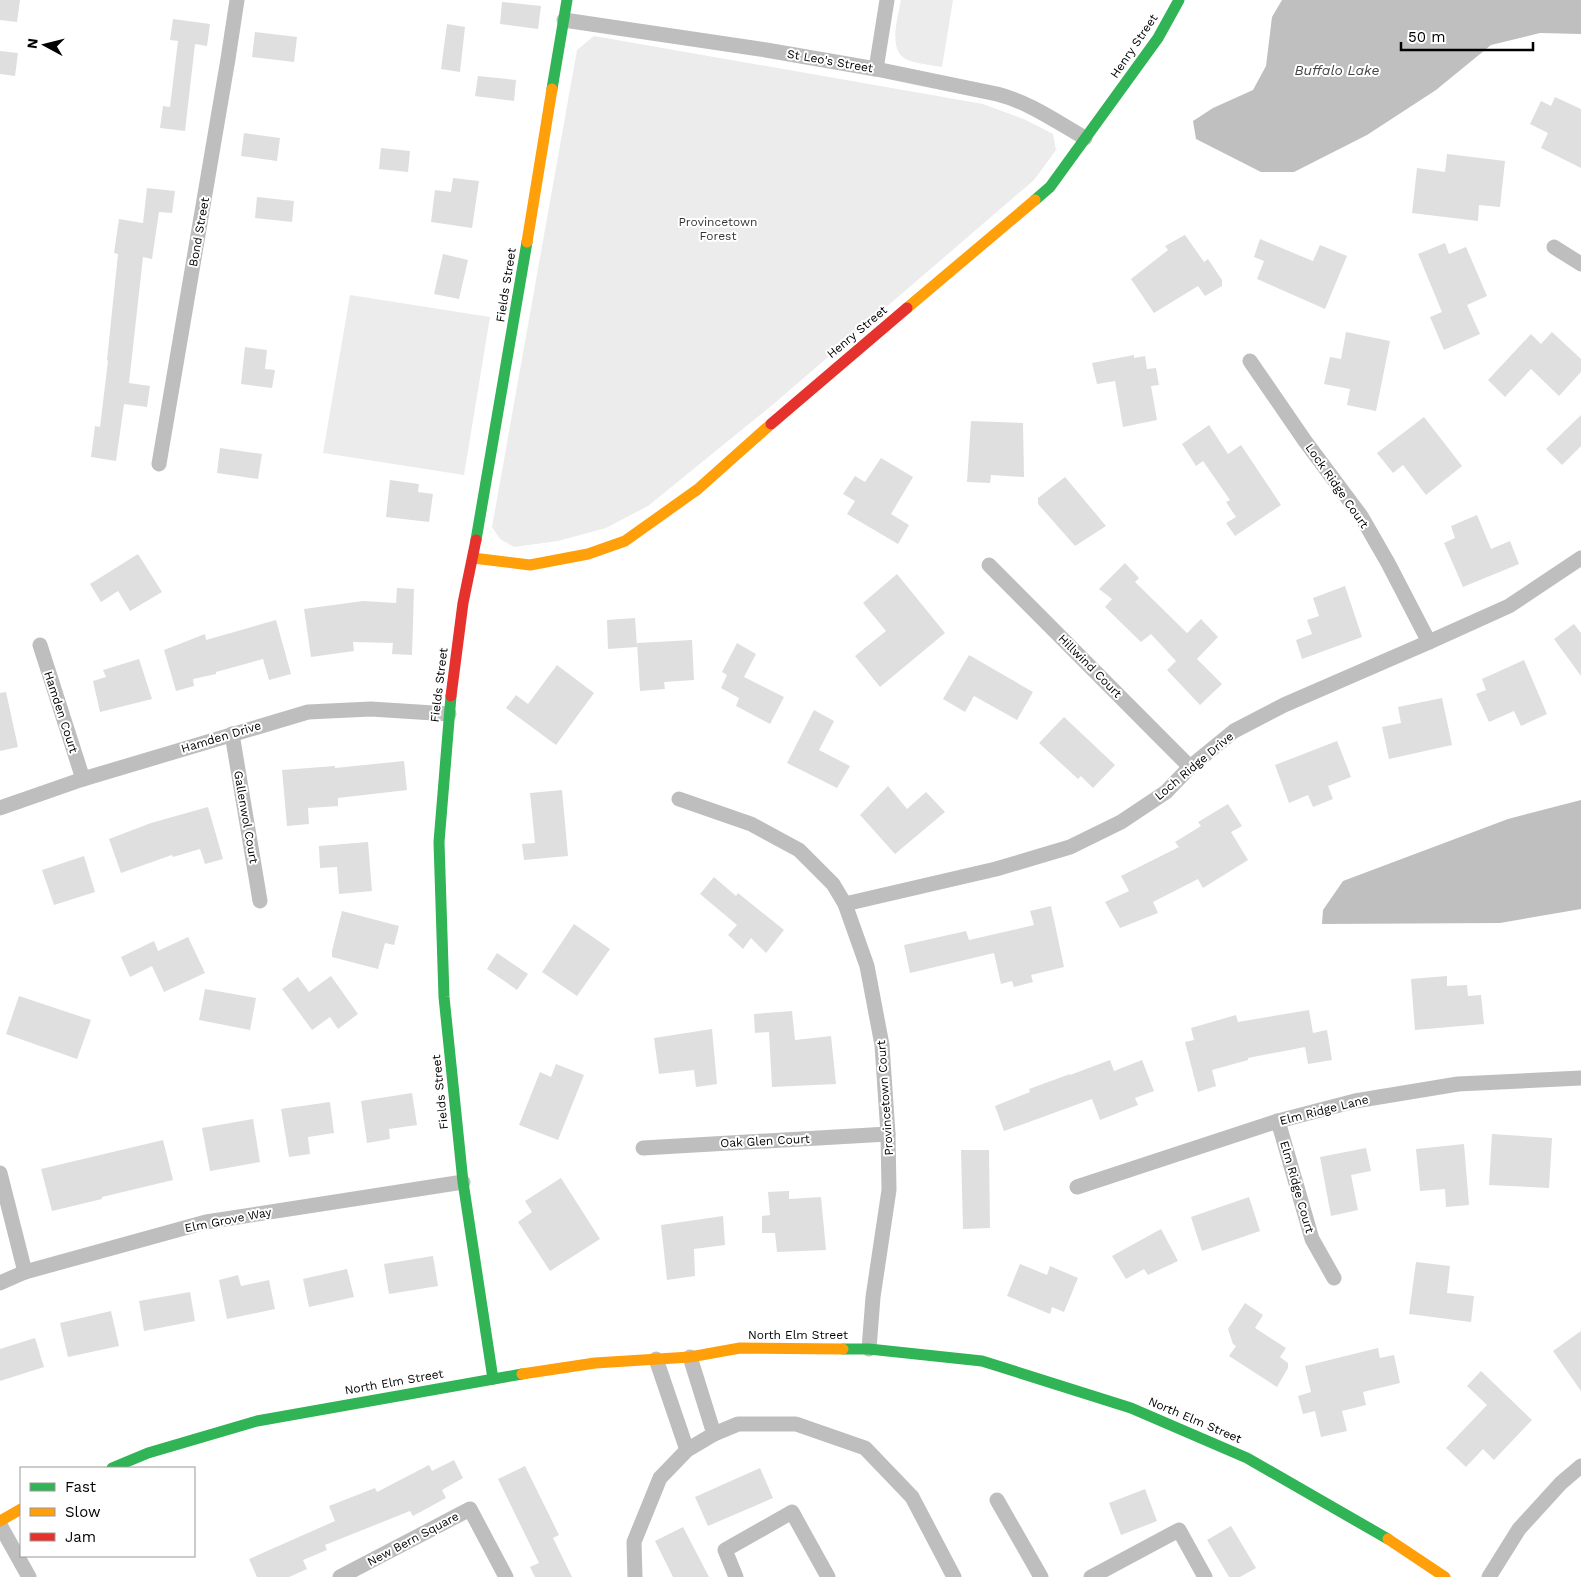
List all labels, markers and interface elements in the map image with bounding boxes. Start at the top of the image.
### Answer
street label: Henry Street [1107,11,1161,81]
north arrow [20,20,70,70]
scale bar [1401,20,1534,52]
text: 50 m [1408,28,1445,46]
text: N [24,37,41,50]
street label: St Leo's Street [786,47,874,75]
water label: Buffalo Lake [1295,62,1379,78]
street label: Bond Street [186,196,212,268]
park label: Provincetown Forest [678,215,758,243]
street label: Fields Street [493,247,519,323]
street label: Henry Street [824,303,890,361]
street label: Lock Ridge Court [1303,441,1371,531]
street label: Hillwind Court [1055,631,1125,701]
street label: Fields Street [427,647,451,723]
street label: Hamden Court [41,669,81,755]
street label: Hamden Drive [179,718,263,756]
street label: Loch Ridge Drive [1152,729,1236,803]
street label: Gallenwol Court [231,770,261,864]
street label: Provincetown Court [874,1040,896,1156]
street label: Fields Street [429,1054,451,1130]
street label: Elm Ridge Lane [1278,1092,1370,1128]
street label: Oak Glen Court [720,1132,810,1150]
street label: Elm Ridge Court [1277,1139,1317,1235]
street label: Elm Grove Way [183,1205,273,1235]
street label: North Elm Street [748,1328,848,1342]
street label: North Elm Street [344,1366,444,1398]
street label: North Elm Street [1146,1394,1244,1446]
legend [20,1467,195,1557]
text: Fast [65,1478,97,1496]
text: Slow [65,1503,101,1521]
street label: New Bern Square [365,1509,461,1569]
text: Jam [65,1528,96,1546]

